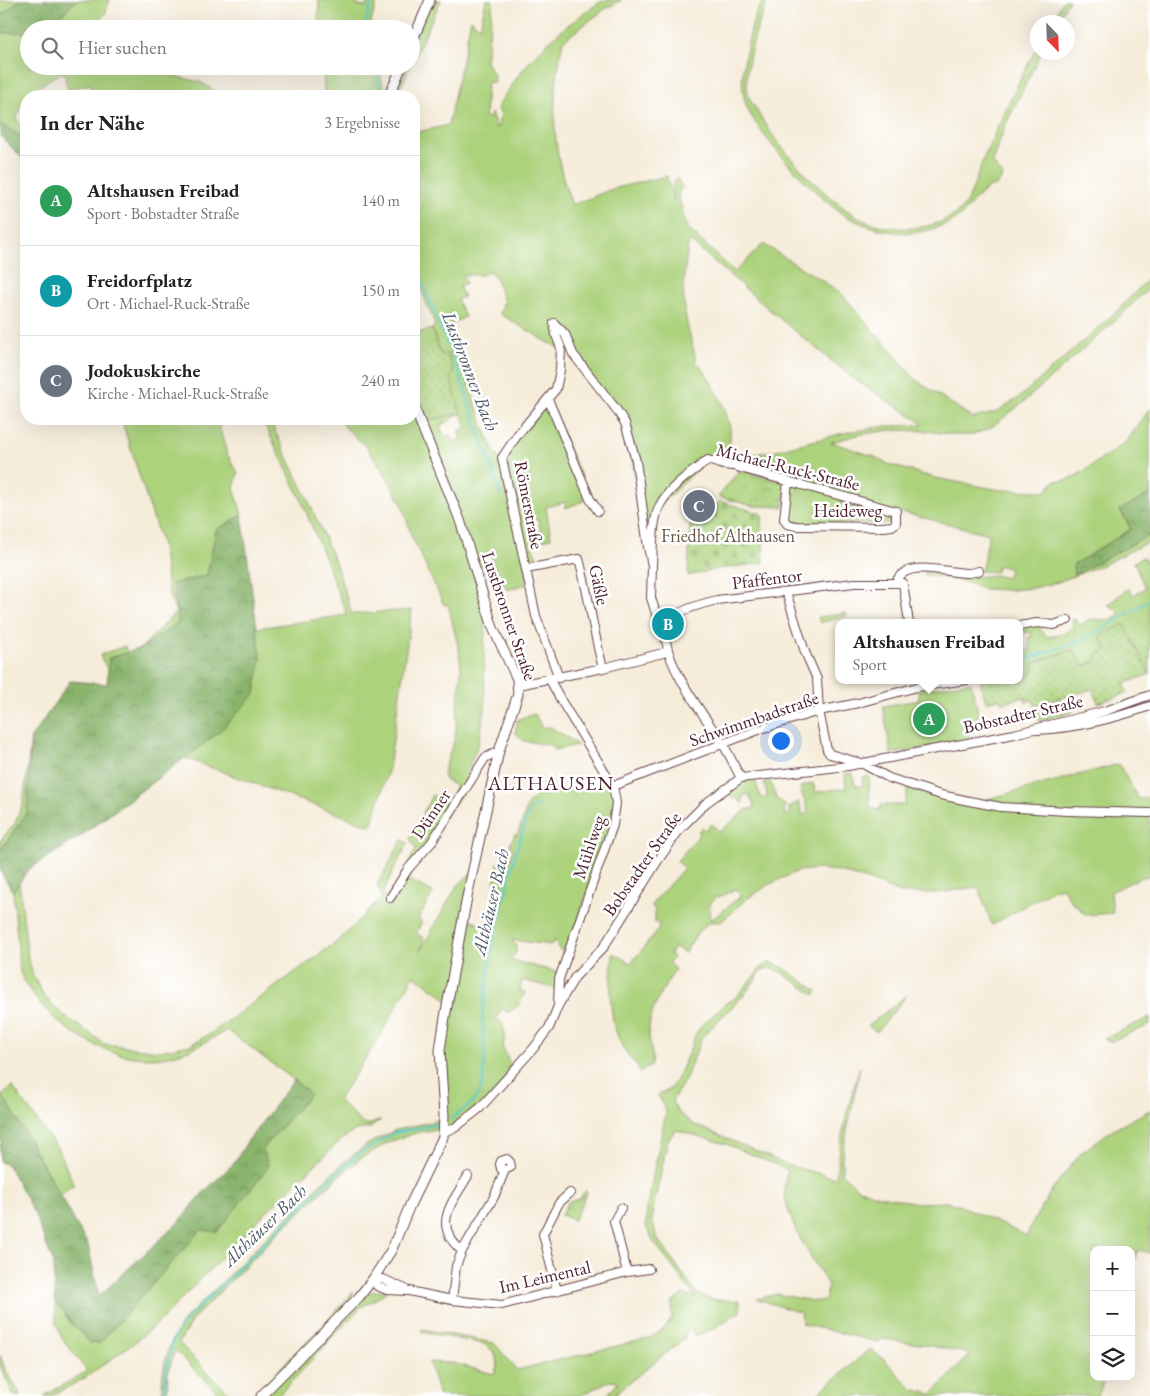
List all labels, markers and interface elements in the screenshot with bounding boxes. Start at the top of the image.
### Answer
north arrow [1030,15,1075,60]
search box [20,20,420,75]
icon: search [38,34,66,62]
text: Hier suchen [78,35,167,60]
text: In der Nähe [40,109,145,136]
text: 3 Ergebnisse [324,112,400,133]
text: Altshausen Freibad [87,178,240,203]
text: A [50,190,62,211]
text: 140 m [361,190,400,211]
text: Sport · Bobstadter Straße [87,203,239,224]
text: Freidorfplatz [87,268,192,293]
text: B [51,280,61,301]
text: 150 m [361,280,400,301]
text: Ort · Michael-Ruck-Straße [87,293,250,314]
water label: Lustbronner Bach [436,307,505,435]
text: Jodokuskirche [87,358,200,383]
text: C [50,370,62,391]
text: 240 m [361,370,400,391]
text: Kirche · Michael-Ruck-Straße [87,383,268,404]
street label: Michael-Ruck-Straße [714,438,862,495]
street label: Römerstraße [510,459,549,551]
pin: C [683,487,715,525]
street label: Heideweg [814,499,883,522]
park label: Friedhof Althausen [661,524,795,547]
street label: Lustbronner Straße [477,548,542,683]
street label: Gäßle [584,563,615,607]
street label: Pfaffentor [731,563,803,594]
pin: B [652,605,684,643]
popup [835,619,1023,684]
text: Altshausen Freibad [853,629,1005,654]
text: Sport [853,654,887,675]
street label: Schwimmbadstraße [686,686,822,751]
street label: Bobstadter Straße [961,689,1085,738]
pin: A [913,700,945,738]
your location [768,728,794,754]
district label: ALTHAUSEN [487,770,614,796]
street label: Dünner [406,784,456,843]
street label: Bobstadter Straße [597,807,686,920]
street label: Mühlweg [567,812,610,882]
water label: Althäuser Bach [466,846,515,960]
water label: Althäuser Bach [215,1179,312,1274]
map controls [1090,1246,1135,1381]
button: + [1090,1246,1135,1291]
street label: Im Leimental [497,1255,593,1298]
button: − [1090,1291,1135,1336]
button: layers [1090,1336,1135,1381]

